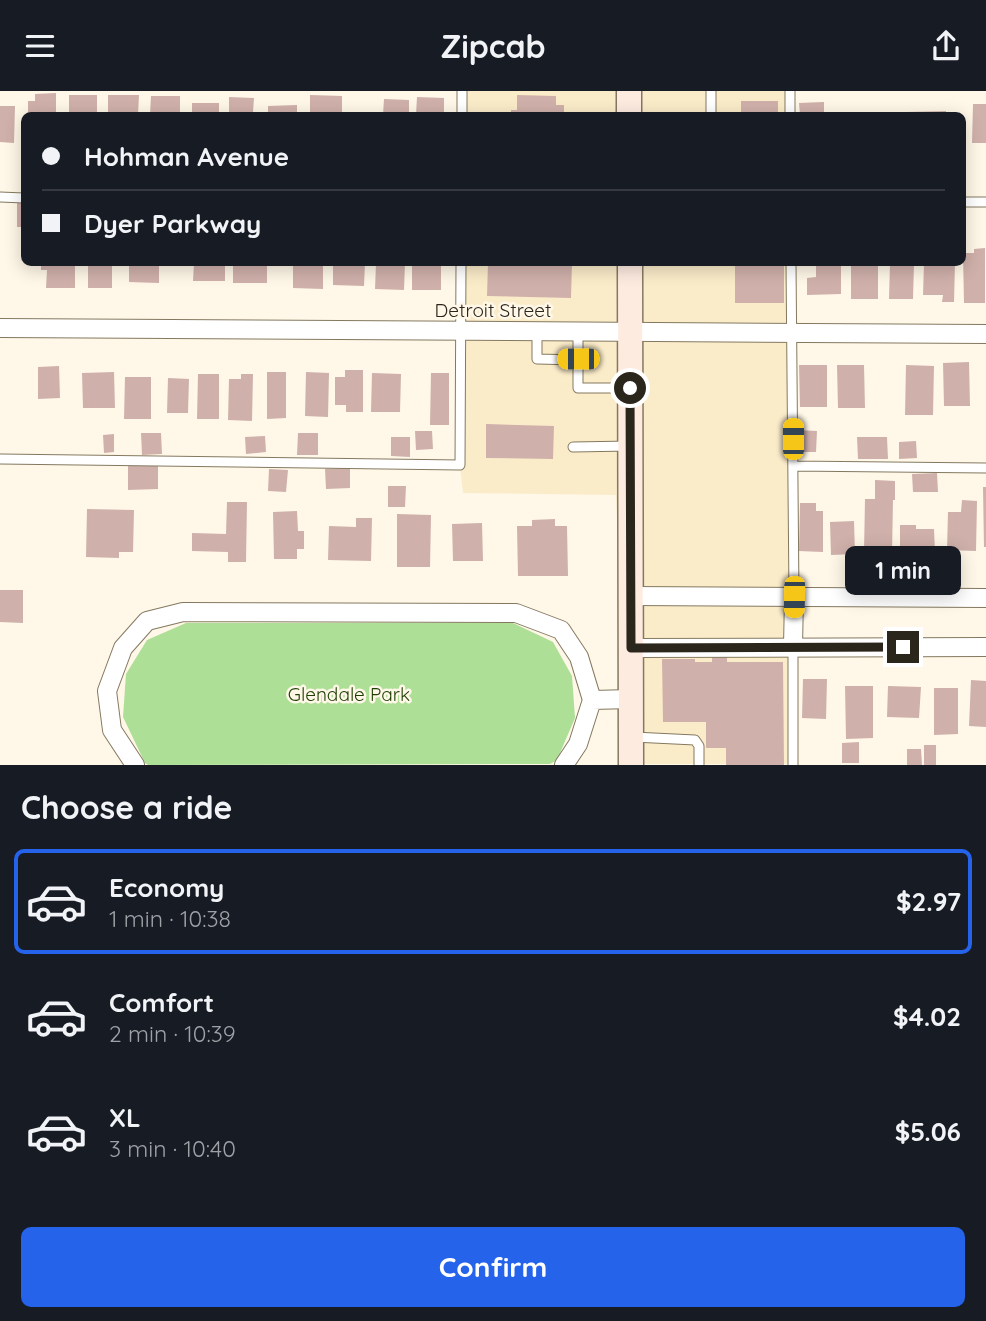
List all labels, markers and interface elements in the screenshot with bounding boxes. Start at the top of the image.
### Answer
text: Zipcab [440,26,546,66]
icon: menu [21,27,59,65]
icon: share [927,27,965,65]
text: Hohman Avenue [84,140,289,173]
text: Dyer Parkway [84,207,261,240]
street label: Detroit Street [435,298,551,322]
car [558,349,600,370]
route start [614,372,646,404]
car [783,418,804,460]
callout: 1 min [845,545,961,595]
text: 1 min [875,556,931,585]
car [784,576,805,618]
route end [887,631,919,663]
park label: Glendale Park [288,682,410,706]
text: Choose a ride [21,787,233,827]
icon: car [25,870,88,933]
text: Economy [109,871,224,904]
text: $2.97 [896,885,961,918]
text: 1 min · 10:38 [109,904,231,933]
icon: car [25,985,88,1048]
text: Comfort [109,986,214,1019]
text: $4.02 [893,1000,961,1033]
text: 2 min · 10:39 [109,1019,236,1048]
icon: car [25,1100,88,1163]
text: XL [109,1101,141,1134]
text: $5.06 [895,1115,961,1148]
text: 3 min · 10:40 [109,1134,236,1163]
button: Confirm [21,1227,965,1307]

